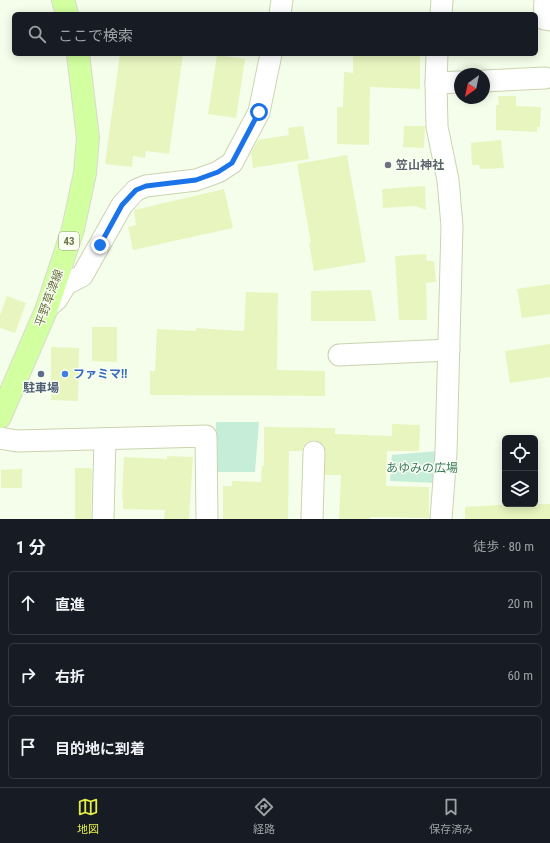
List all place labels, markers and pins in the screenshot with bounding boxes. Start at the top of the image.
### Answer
place label: 笠山神社 [395,158,444,172]
marker: 笠山神社 [383,160,393,170]
place label: ファミマ!! [73,367,127,381]
marker: 駐車場 [36,369,46,379]
marker: ファミマ!! [60,369,70,379]
place label: 駐車場 [23,381,59,395]

